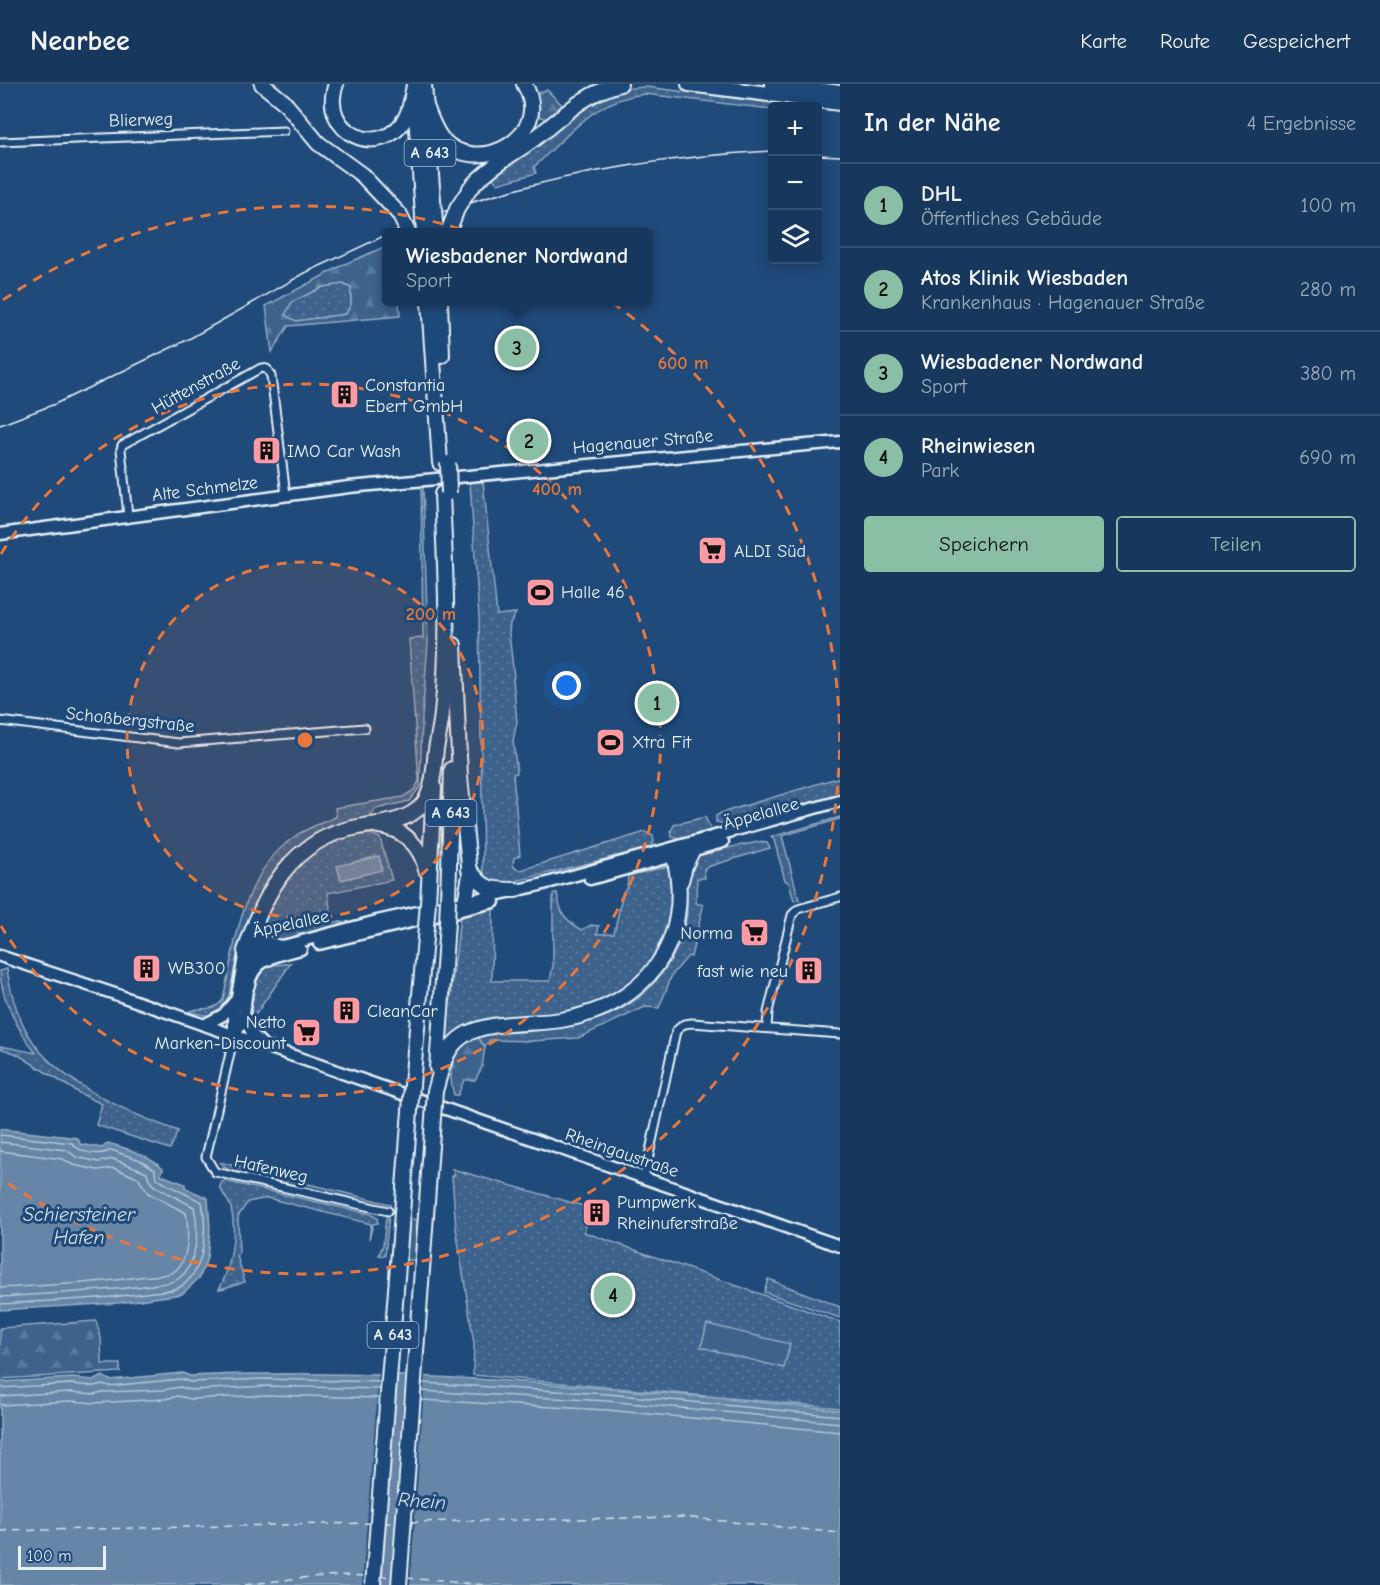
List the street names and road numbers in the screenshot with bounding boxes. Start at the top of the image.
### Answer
street label: Blierweg [108,108,174,132]
road number: A 643 [404,140,456,166]
street label: Hüttenstraße [148,353,244,419]
street label: Hagenauer Straße [572,425,714,459]
street label: Alte Schmelze [151,472,259,506]
street label: Schoßbergstraße [65,703,195,737]
street label: Äppelallee [721,793,801,835]
road number: A 643 [426,800,476,826]
street label: Äppelallee [251,906,331,942]
street label: Rheingaustraße [562,1124,682,1182]
street label: Hafenweg [232,1150,310,1188]
road number: A 643 [368,1322,418,1348]

